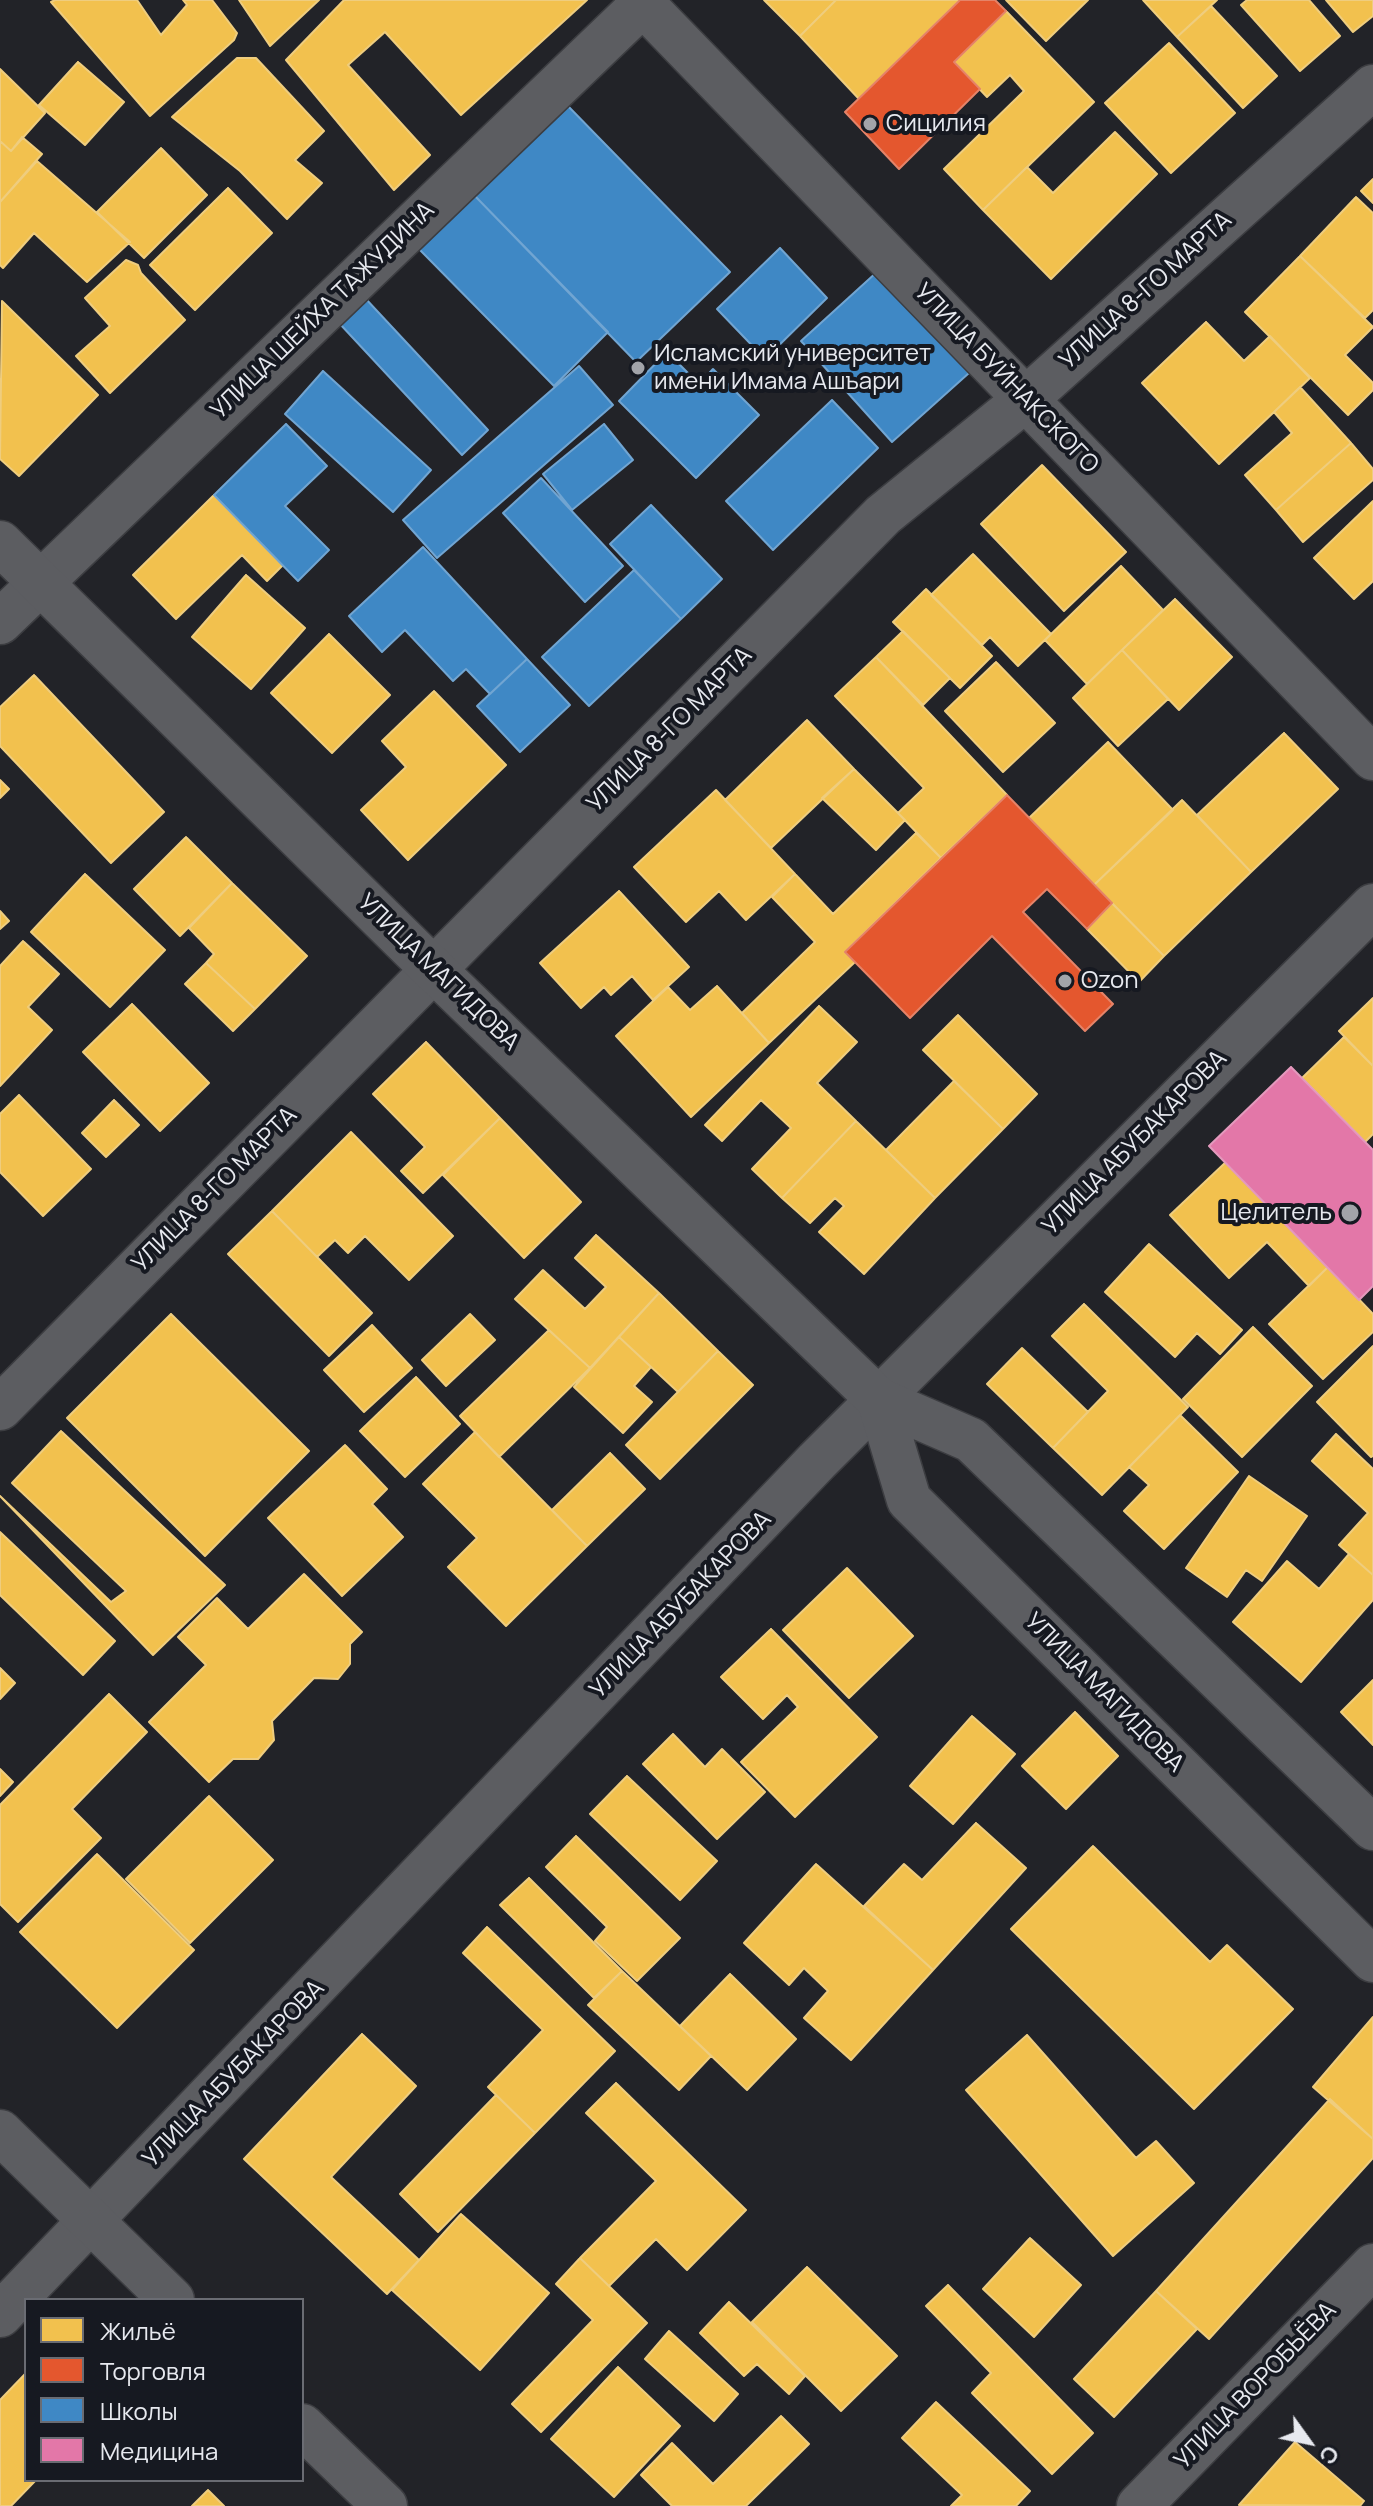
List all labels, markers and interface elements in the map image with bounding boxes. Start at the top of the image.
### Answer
place label: Сицилия [886,110,986,138]
marker: Сицилия [861,115,879,133]
street label: УЛИЦА ШЕЙХА ТАЖУДИНА [205,197,441,425]
street label: УЛИЦА 8-ГО МАРТА [1054,206,1238,376]
street label: УЛИЦА БУЙНАКСКОГО [908,278,1104,480]
place label: Исламский университет имени Имама Ашъари [654,340,931,396]
marker: Исламский университет имени Имама Ашъари [629,359,647,377]
street label: УЛИЦА 8-ГО МАРТА [582,642,758,818]
street label: УЛИЦА МАГИДОВА [351,889,525,1057]
place label: Ozon [1081,967,1139,995]
marker: Ozon [1056,972,1074,990]
street label: УЛИЦА АБУБАКАРОВА [1037,1045,1233,1241]
street label: УЛИЦА 8-ГО МАРТА [127,1102,303,1278]
place label: Целитель [1220,1199,1332,1227]
marker: Целитель [1339,1202,1361,1224]
street label: УЛИЦА АБУБАКАРОВА [584,1506,778,1704]
street label: УЛИЦА МАГИДОВА [1018,1607,1190,1779]
street label: УЛИЦА АБУБАКАРОВА [137,1975,331,2173]
street label: УЛИЦА ВОРОБЬЁВА [1169,2297,1343,2475]
legend [24,2298,304,2482]
text: Жильё [100,2314,176,2347]
text: Торговля [100,2354,206,2387]
text: Школы [100,2394,178,2427]
north arrow [1269,2402,1349,2482]
text: Медицина [100,2434,218,2467]
text: С [1312,2440,1346,2470]

